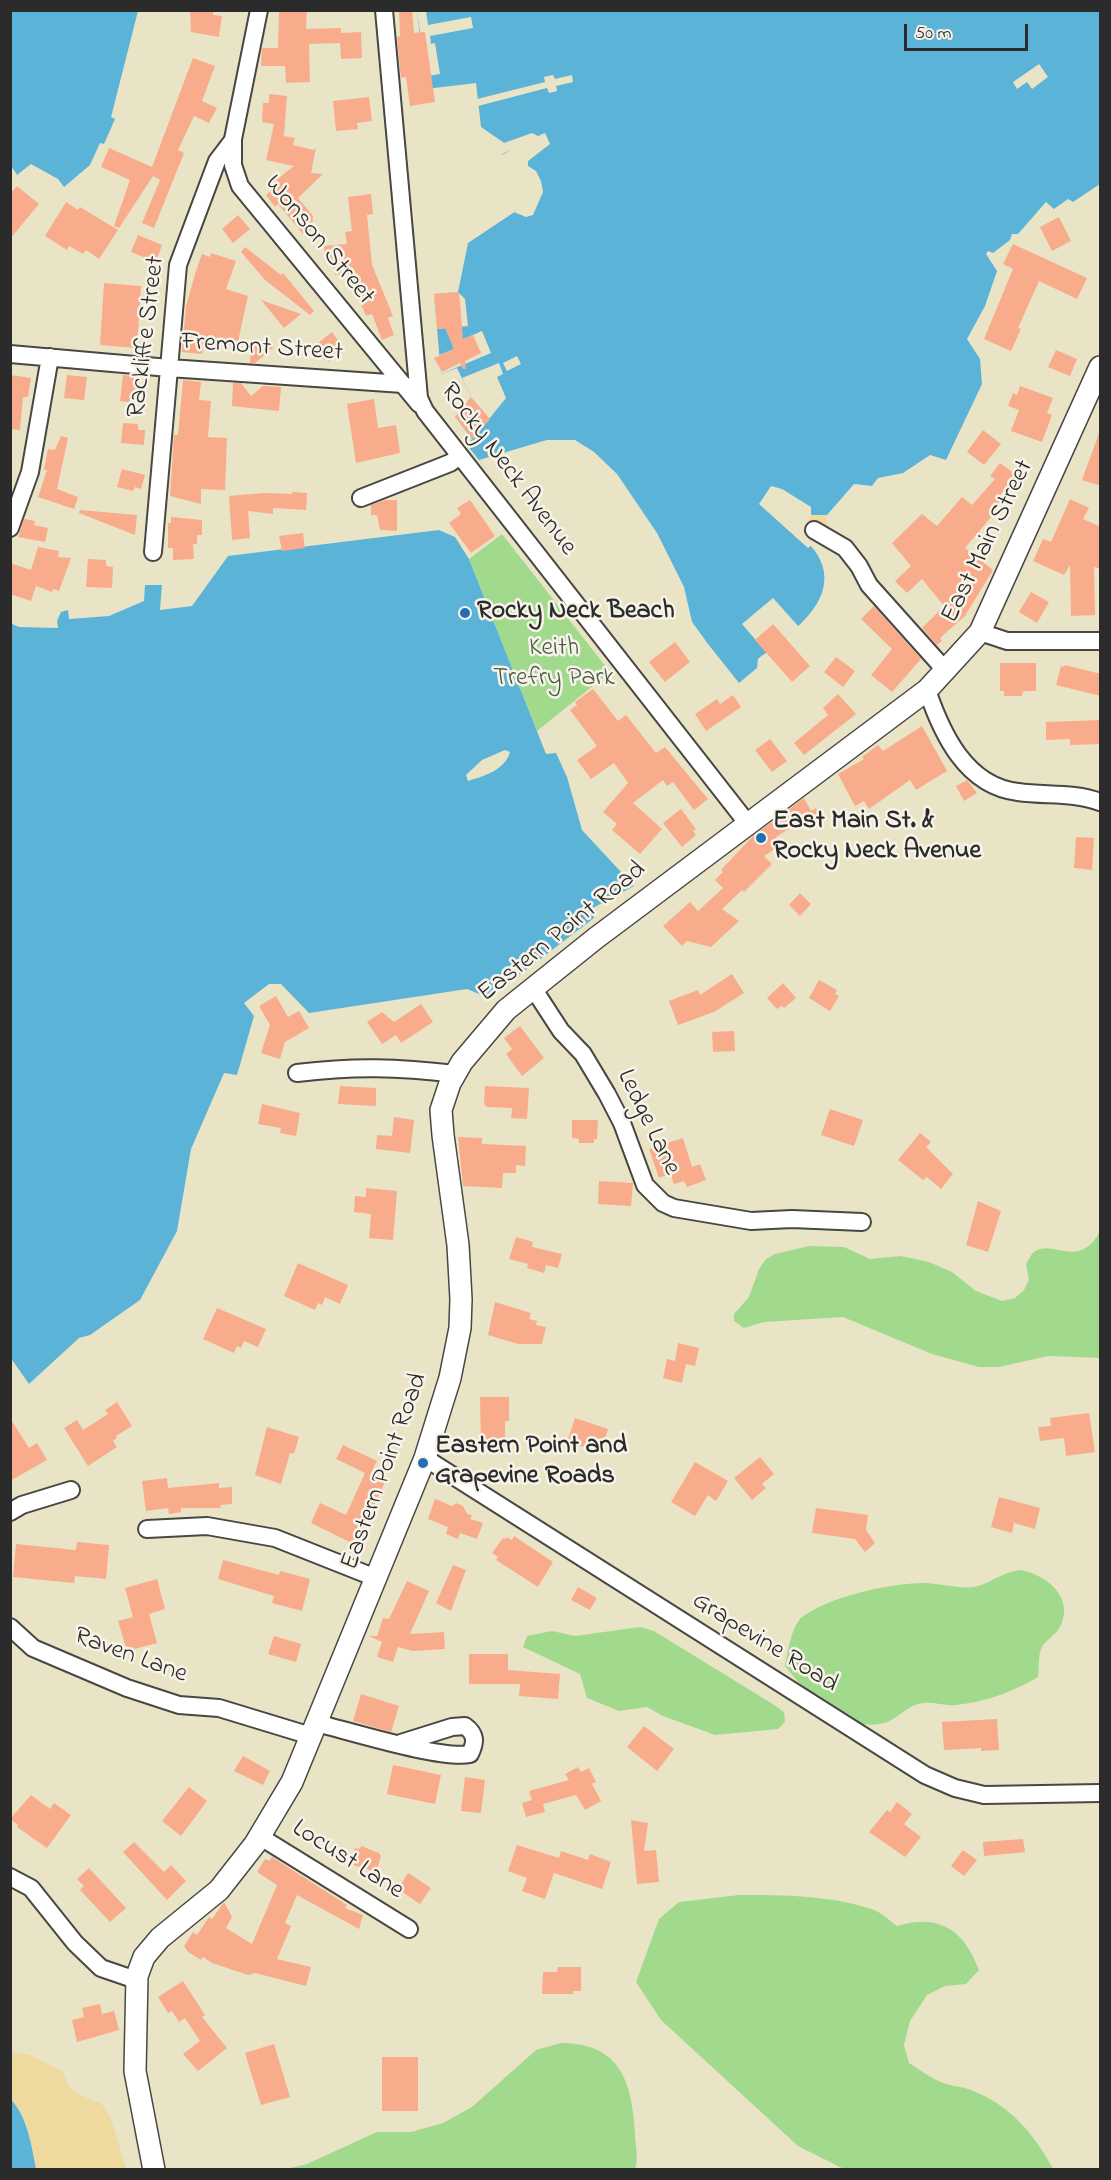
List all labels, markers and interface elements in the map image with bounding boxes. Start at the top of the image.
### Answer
scale bar [907,12,1032,50]
text: 50 m [915,21,952,47]
street label: Wonson Street [256,170,380,312]
street label: Rackliffe Street [123,254,173,420]
street label: Fremont Street [180,328,344,370]
street label: Rocky Neck Avenue [432,377,582,563]
street label: East Main Street [936,455,1042,629]
place label: Rocky Neck Beach [477,597,674,629]
marker: Rocky Neck Beach [458,606,472,620]
park label: Keith Trefry Park [493,634,615,696]
place label: East Main St. & Rocky Neck Avenue [773,807,981,868]
marker: East Main St. & Rocky Neck Avenue [754,831,768,845]
street label: Eastern Point Road [473,856,653,1010]
street label: Ledge Lane [608,1065,686,1181]
street label: Eastern Point Road [336,1369,436,1575]
place label: Eastern Point and Grapevine Roads [435,1432,627,1494]
marker: Eastern Point and Grapevine Roads [416,1456,430,1470]
street label: Grapevine Road [685,1587,843,1701]
street label: Raven Lane [69,1622,191,1692]
street label: Locust Lane [285,1814,409,1908]

